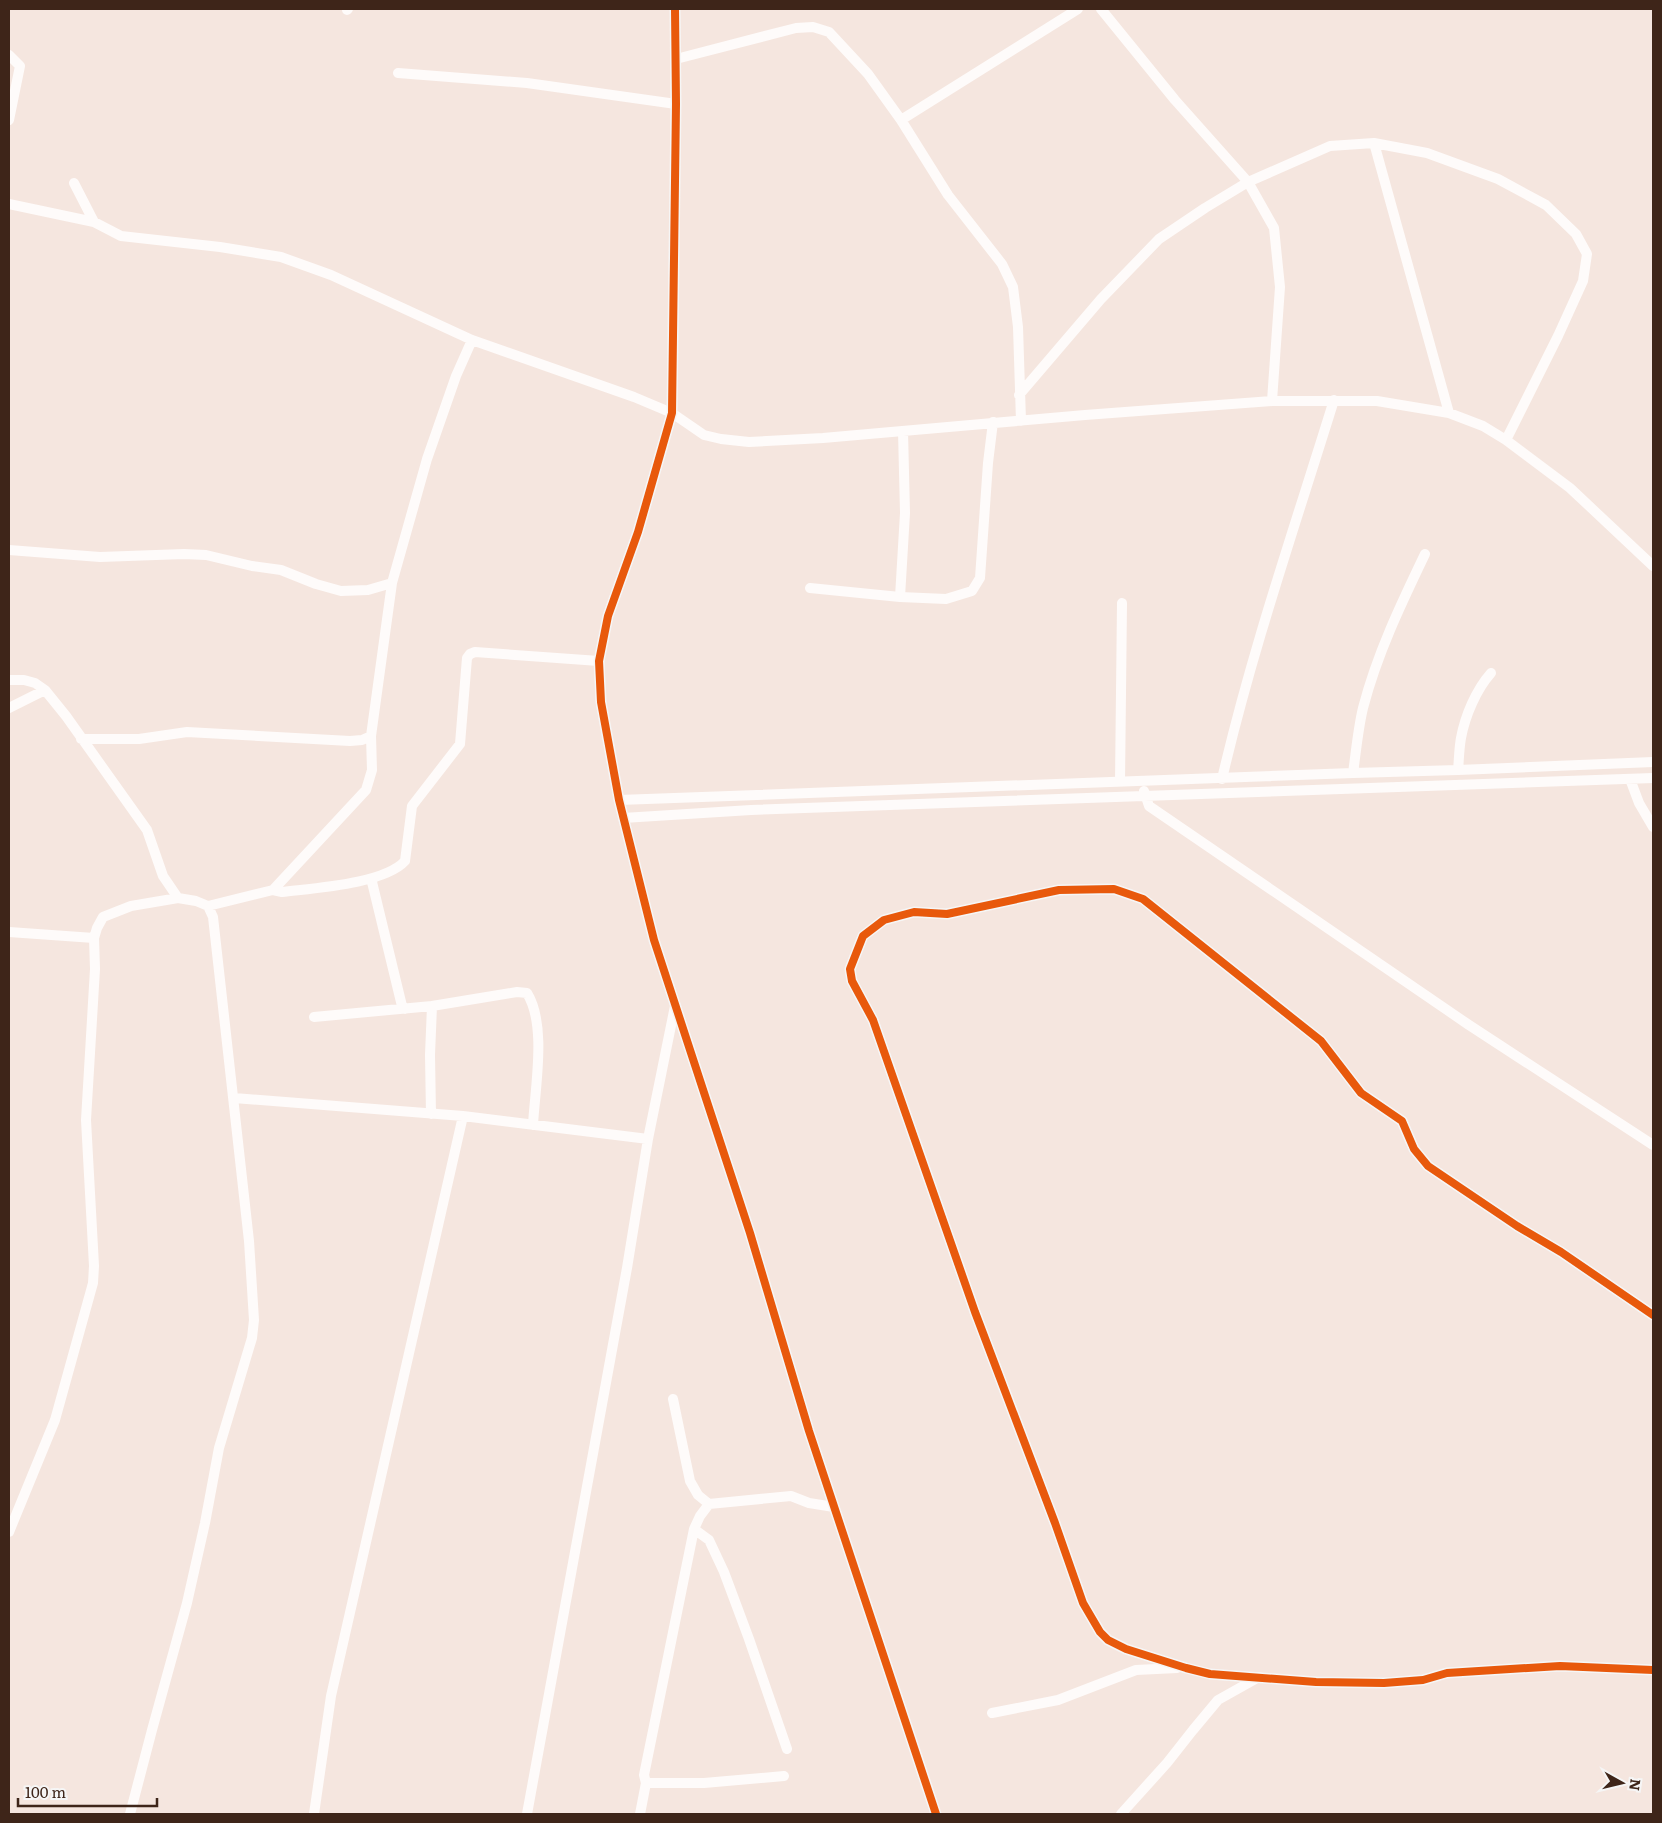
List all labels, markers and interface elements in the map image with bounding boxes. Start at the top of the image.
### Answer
north arrow [1597,1758,1647,1808]
scale bar [18,1776,156,1808]
text: N [1625,1778,1647,1792]
text: 100 m [25,1780,66,1803]

